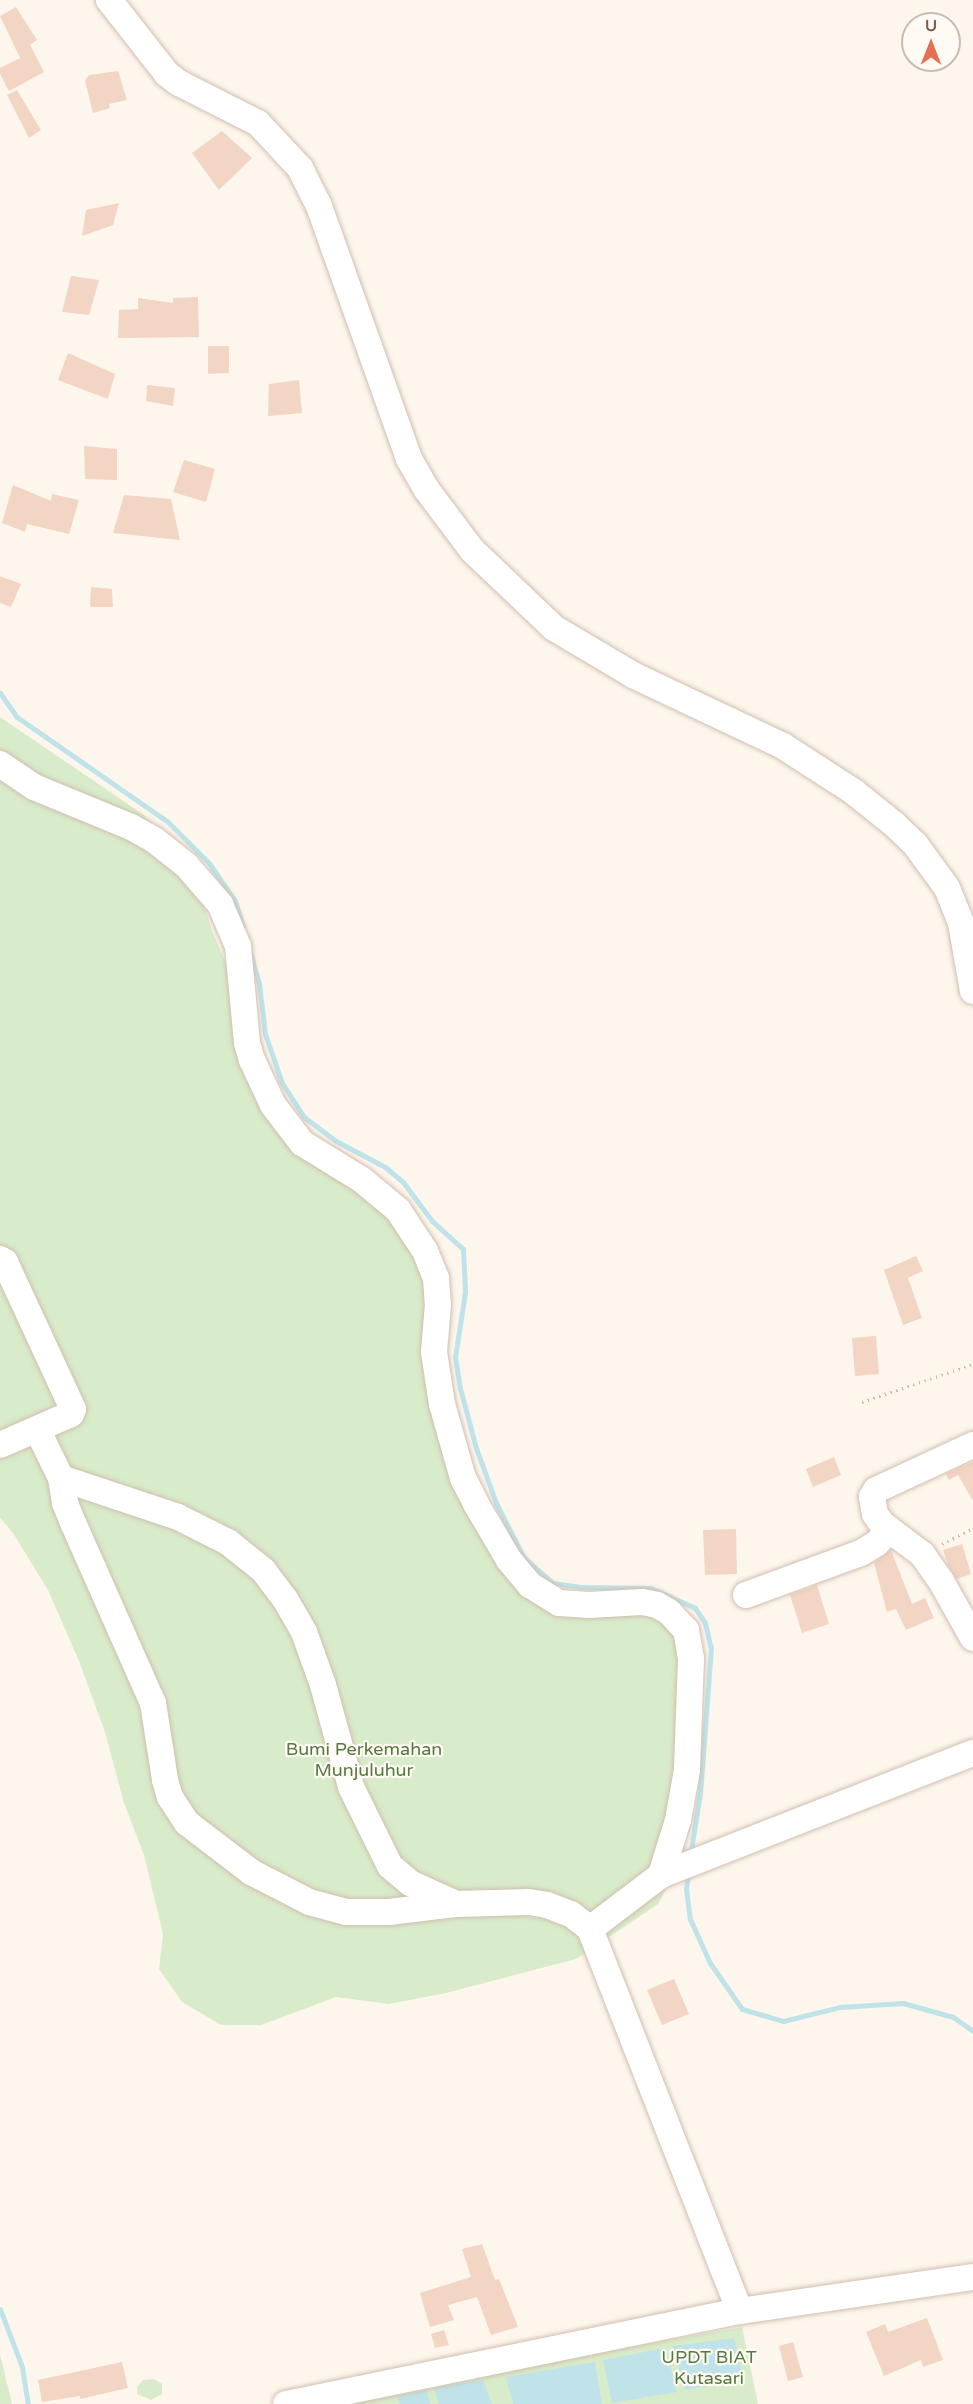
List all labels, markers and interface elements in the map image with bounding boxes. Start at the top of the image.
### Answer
north arrow [901,12,961,72]
text: U [925,16,937,36]
park label: Bumi Perkemahan Munjuluhur [286,1739,442,1782]
park label: UPDT BIAT Kutasari [661,2347,757,2390]

